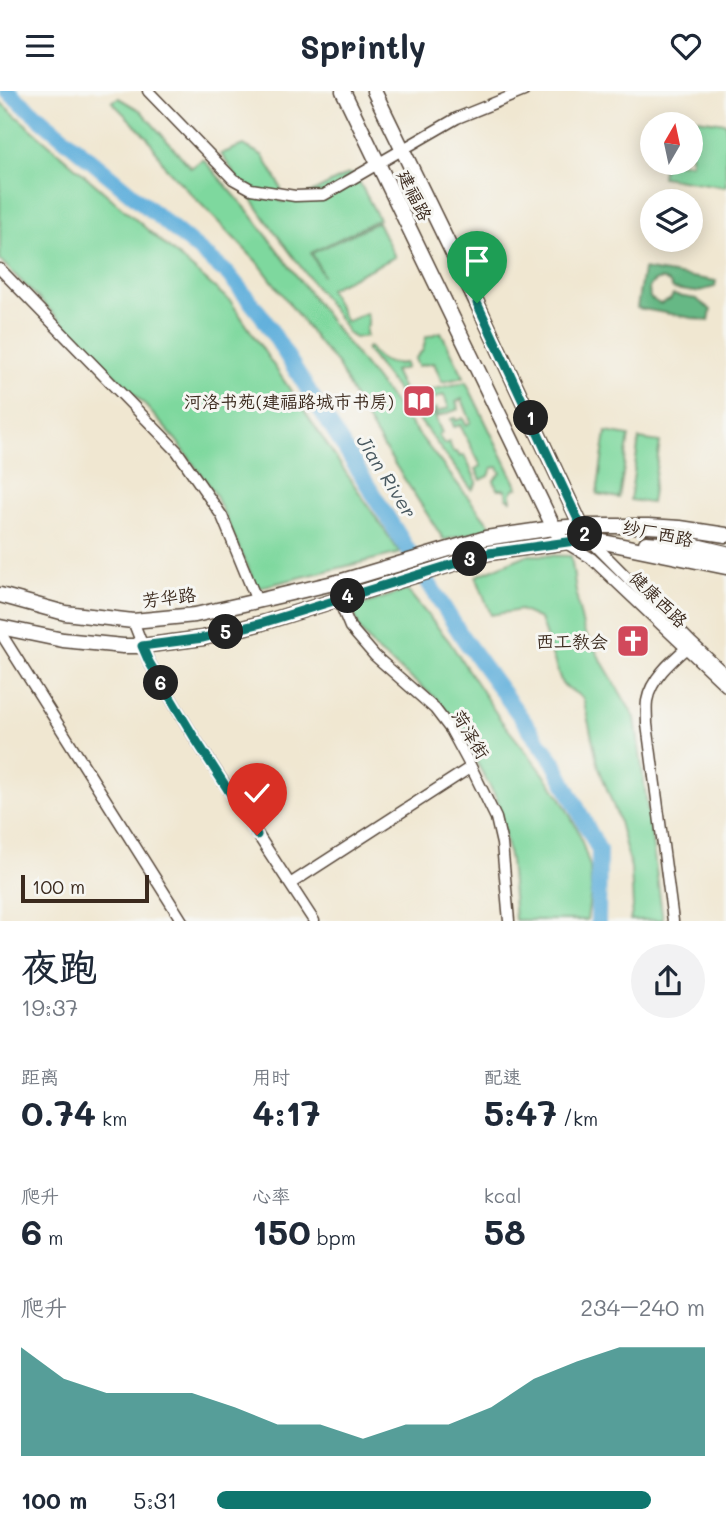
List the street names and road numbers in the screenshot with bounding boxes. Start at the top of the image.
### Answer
street label: 建福路 [392,165,438,225]
street label: 纱厂西路 [620,514,696,552]
street label: 健康西路 [625,565,693,633]
street label: 芳华路 [141,582,197,612]
street label: 菏泽街 [447,705,495,763]

